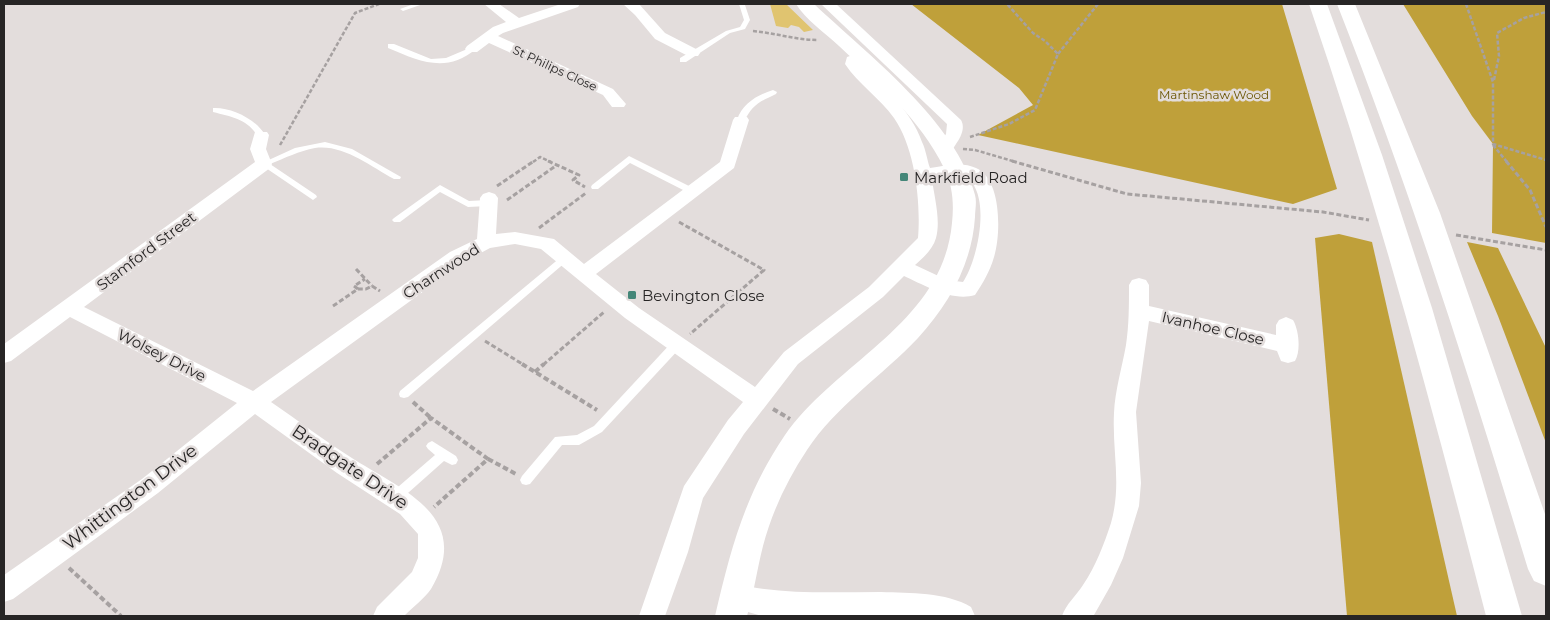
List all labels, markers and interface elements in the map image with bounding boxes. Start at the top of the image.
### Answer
street label: St Philips Close [510,42,600,94]
park label: Martinshaw Wood [1159,87,1269,102]
place label: Markfield Road [914,168,1028,187]
marker: Markfield Road [898,171,910,183]
street label: Stamford Street [93,207,199,295]
street label: Charnwood [399,239,483,303]
place label: Bevington Close [642,286,765,305]
marker: Bevington Close [626,289,638,301]
street label: Ivanhoe Close [1160,307,1266,349]
street label: Wolsey Drive [115,325,209,385]
street label: Bradgate Drive [288,420,412,514]
street label: Whittington Drive [58,439,202,555]

